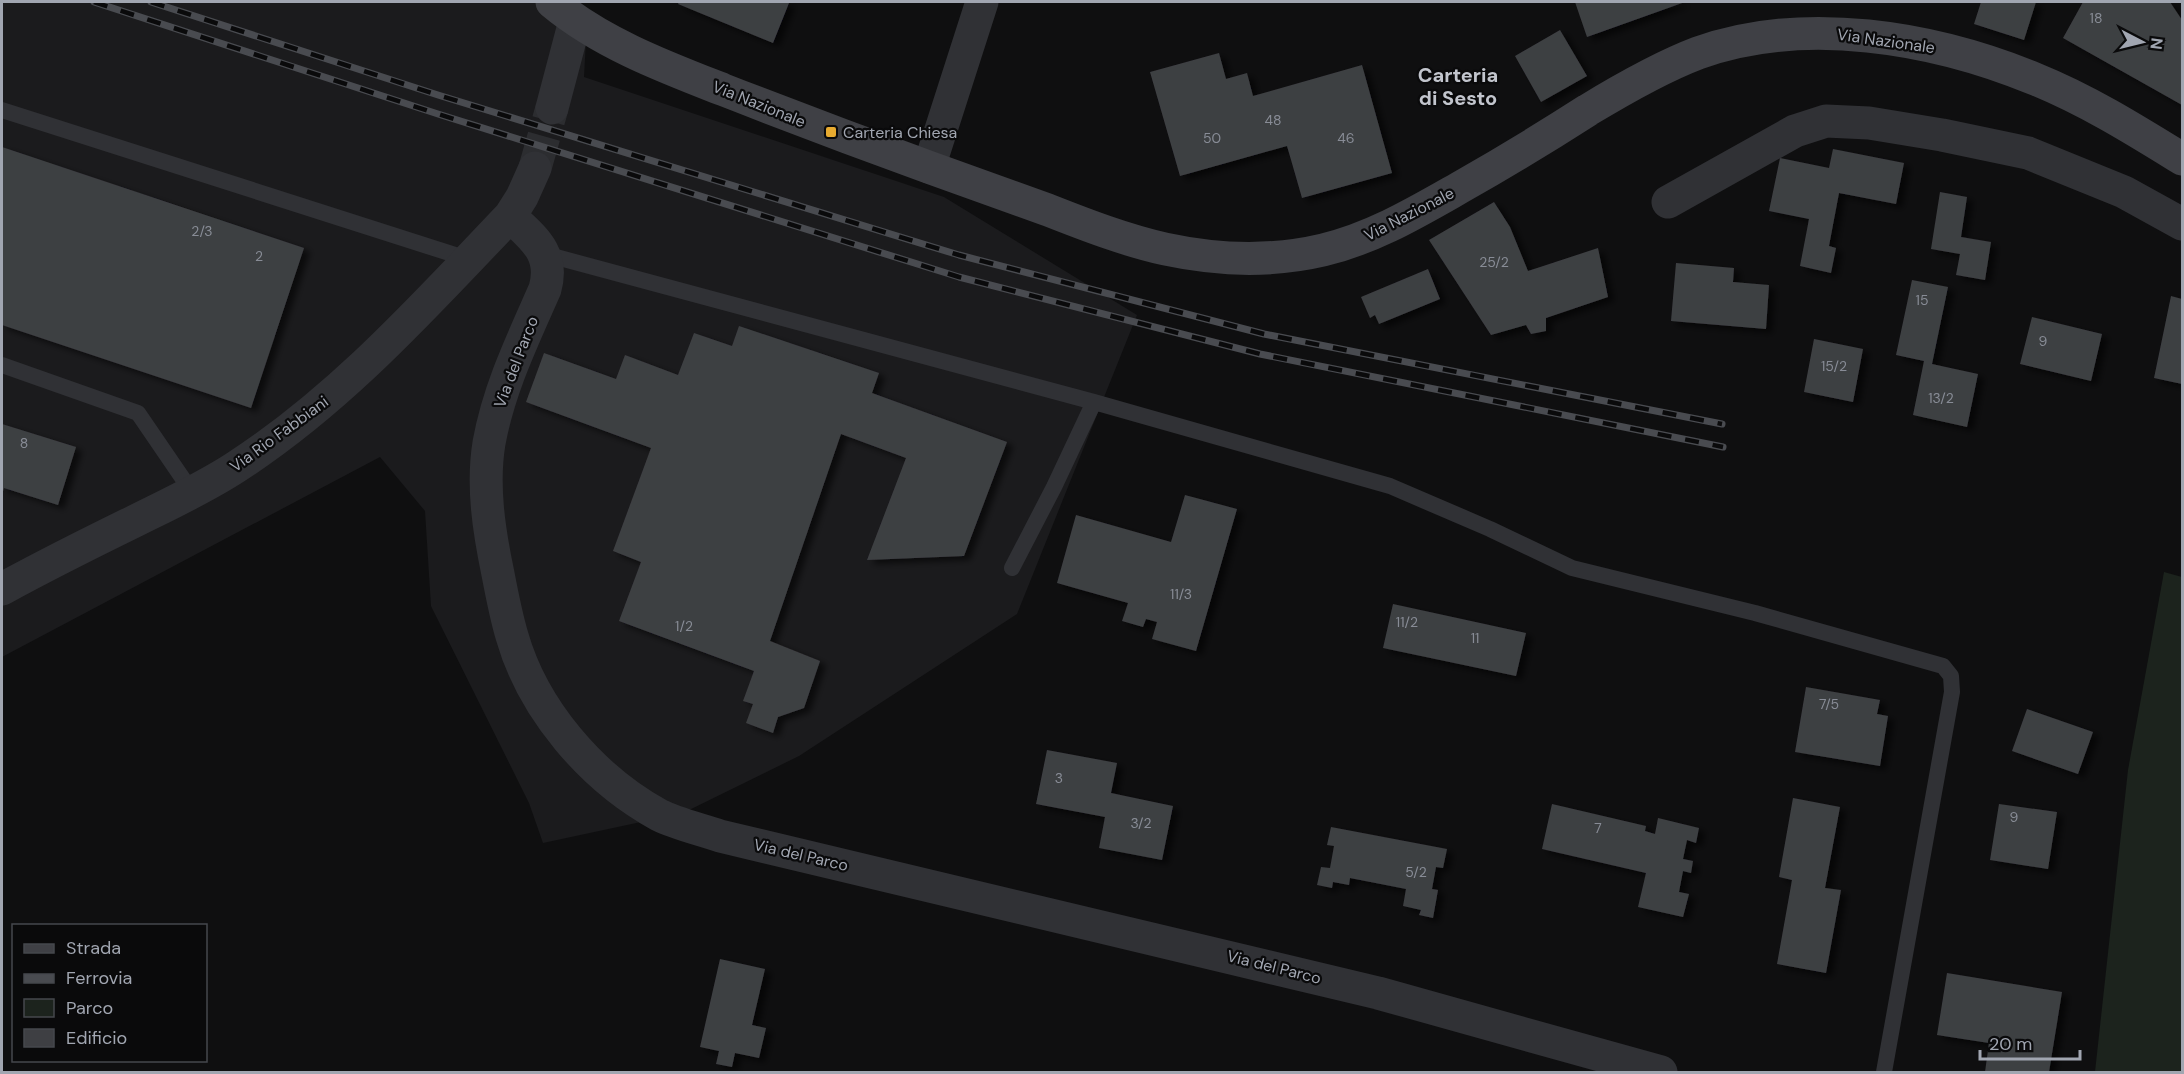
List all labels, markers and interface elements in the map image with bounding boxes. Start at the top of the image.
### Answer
house number: 18 [2090,9,2102,27]
north arrow [2112,12,2172,72]
street label: Via Nazionale [1836,24,1936,58]
text: N [2145,37,2168,51]
district label: Carteria di Sesto [1418,62,1498,111]
street label: Via Nazionale [709,76,809,132]
house number: 48 [1264,111,1282,129]
place label: Carteria Chiesa [843,122,957,143]
marker: Carteria Chiesa [824,125,838,139]
house number: 50 [1203,129,1221,147]
house number: 46 [1337,129,1355,147]
street label: Via Nazionale [1360,182,1458,246]
house number: 2/3 [191,222,213,240]
house number: 2 [255,247,263,265]
house number: 25/2 [1479,253,1509,271]
house number: 15 [1916,291,1928,309]
street label: Via del Parco [489,313,543,411]
house number: 9 [2039,332,2048,350]
house number: 15/2 [1821,357,1847,375]
house number: 13/2 [1928,389,1954,407]
street label: Via Rio Fabbiani [226,391,332,477]
house number: 8 [20,434,28,452]
house number: 11/3 [1170,585,1192,603]
house number: 11/2 [1396,613,1418,631]
house number: 1/2 [675,617,693,635]
house number: 11 [1471,629,1479,647]
house number: 7/5 [1819,695,1839,713]
house number: 3 [1055,769,1063,787]
house number: 9 [2010,808,2019,826]
house number: 3/2 [1130,814,1152,832]
house number: 7 [1594,819,1602,837]
street label: Via del Parco [752,834,850,876]
house number: 5/2 [1405,863,1427,881]
legend [12,924,207,1062]
text: Strada [66,936,121,960]
street label: Via del Parco [1225,945,1323,989]
text: Ferrovia [66,966,132,990]
text: Parco [66,996,113,1020]
scale bar [1980,1023,2080,1061]
text: Edificio [66,1026,127,1050]
text: 20 m [1989,1032,2032,1056]

